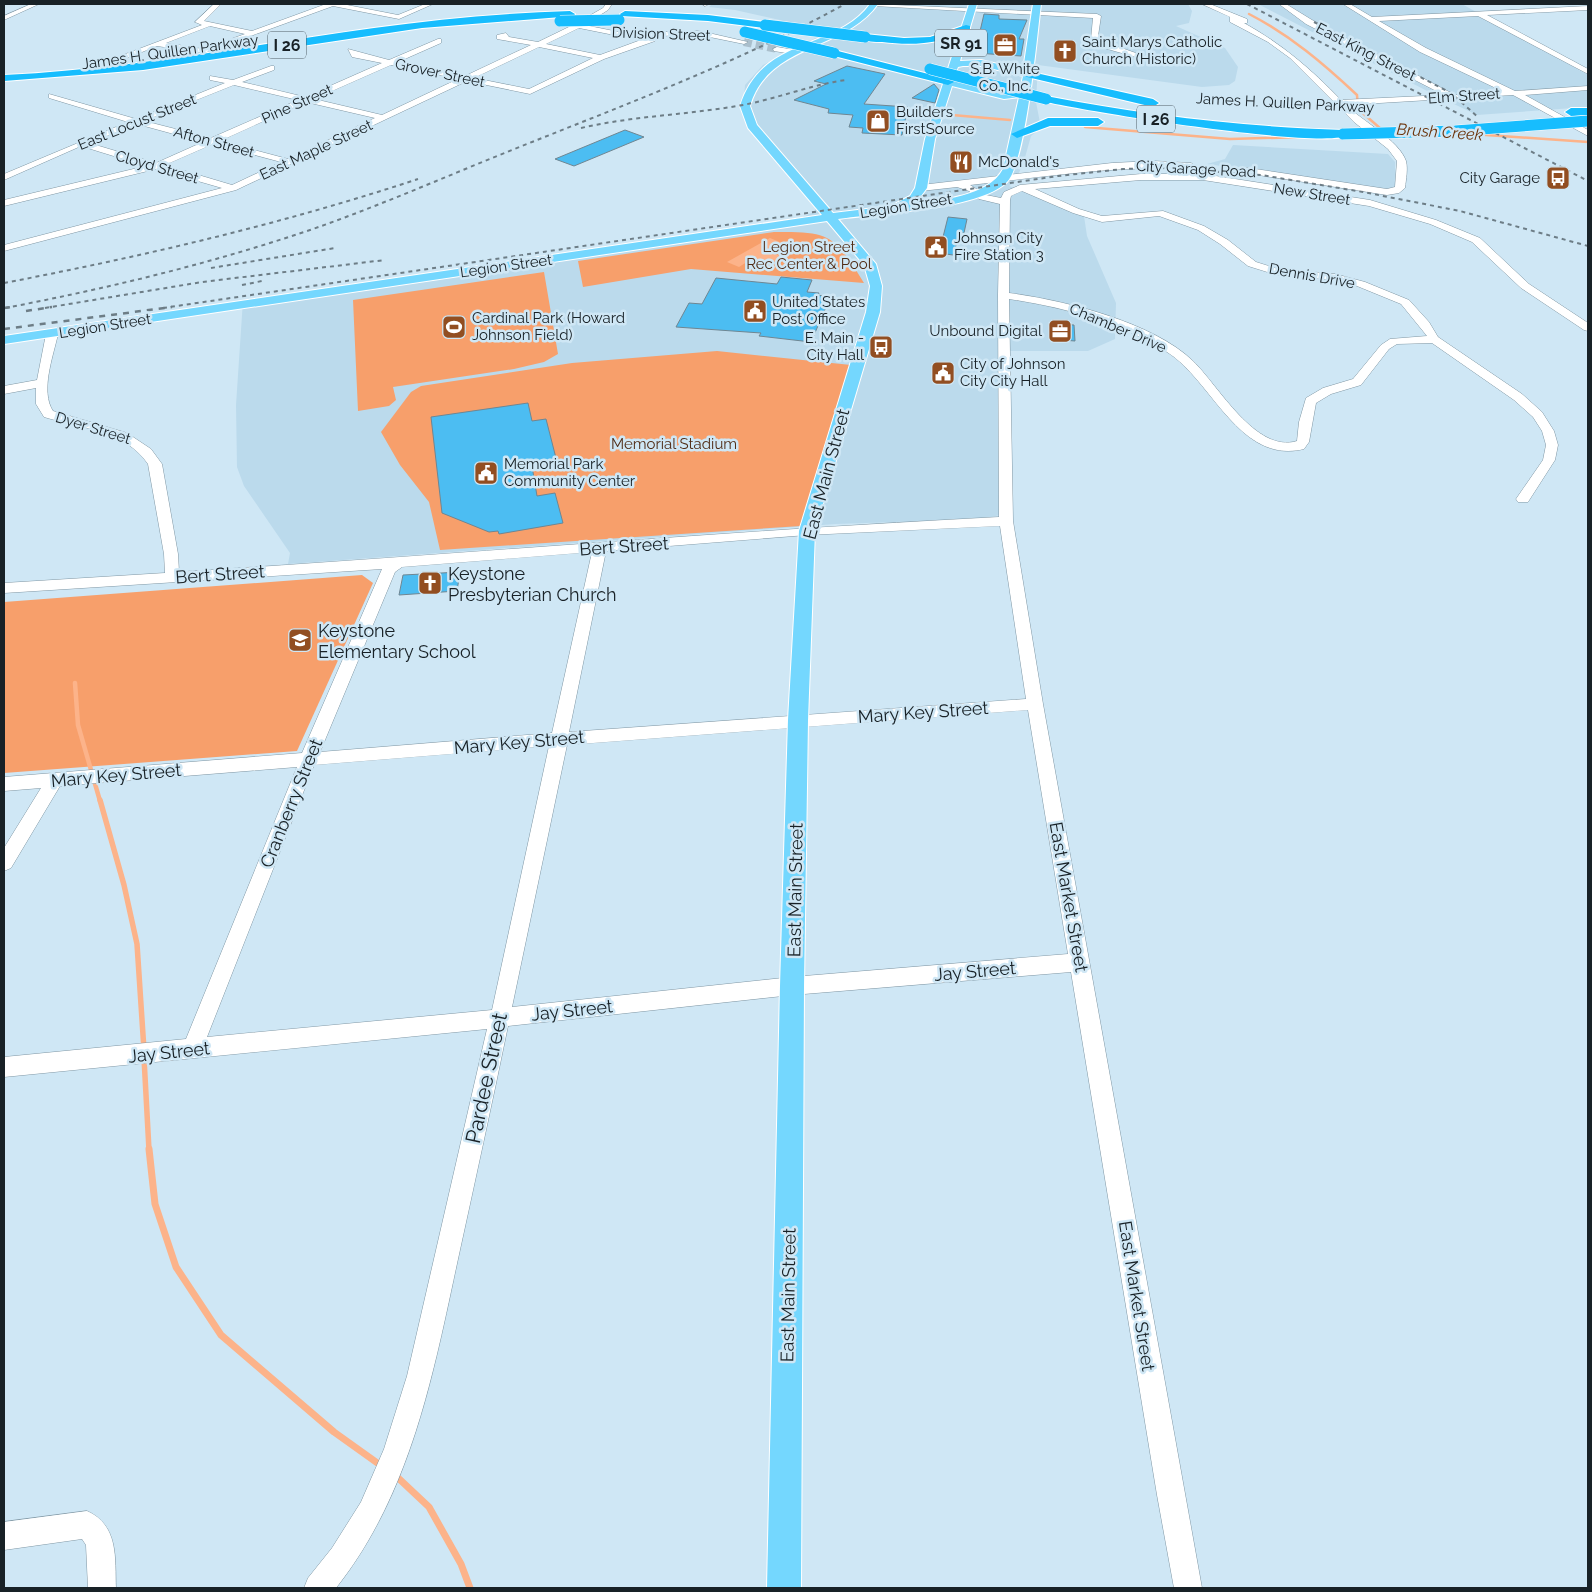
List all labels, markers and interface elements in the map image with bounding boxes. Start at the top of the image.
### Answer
street label: East King Street [1313,19,1419,85]
street label: Division Street [611,23,711,45]
road number: SR 91 [935,29,987,56]
street label: James H. Quillen Parkway [80,31,260,73]
road number: I 26 [268,32,306,58]
office icon: S.B. White Co., Inc. [992,32,1018,58]
place label: Saint Marys Catholic Church (Historic) [1082,33,1222,68]
church icon: Saint Marys Catholic Church (Historic) [1052,38,1078,64]
street label: Grover Street [393,55,487,91]
place label: S.B. White Co., Inc. [970,60,1040,95]
street label: Pine Street [259,80,335,128]
street label: Elm Street [1427,84,1501,108]
street label: James H. Quillen Parkway [1195,89,1375,117]
street label: East Locust Street [75,90,199,154]
place label: Builders FirstSource [896,103,975,138]
road number: I 26 [1137,106,1175,132]
shop icon: Builders FirstSource [865,108,891,134]
street label: East Maple Street [257,116,375,184]
water label: Brush Creek [1396,119,1484,145]
street label: Afton Street [172,123,256,161]
street label: Cloyd Street [113,147,201,187]
restaurant icon: McDonald's [948,149,974,175]
place label: McDonald's [978,153,1059,171]
street label: City Garage Road [1135,157,1257,181]
bus stop icon: City Garage [1545,165,1571,191]
place label: City Garage [1459,169,1540,187]
street label: New Street [1272,179,1352,209]
street label: Legion Street [859,190,953,222]
place label: Johnson City Fire Station 3 [954,229,1044,264]
public building icon: Johnson City Fire Station 3 [923,234,949,260]
park label: Legion Street Rec Center & Pool [746,238,873,273]
street label: Legion Street [459,251,553,281]
street label: Dennis Drive [1268,260,1357,292]
place label: United States Post Office [772,293,865,328]
public building icon: United States Post Office [742,298,768,324]
street label: Chamber Drive [1067,299,1169,357]
place label: Cardinal Park (Howard Johnson Field) [472,309,625,344]
street label: Legion Street [58,310,152,342]
sports icon: Cardinal Park (Howard Johnson Field) [441,314,467,340]
office icon: Unbound Digital [1047,318,1073,344]
place label: Unbound Digital [929,322,1043,340]
place label: E. Main - City Hall [805,329,865,364]
bus stop icon: E. Main - City Hall [868,334,894,360]
place label: City of Johnson City City Hall [960,355,1065,390]
public building icon: City of Johnson City City Hall [930,360,956,386]
street label: East Main Street [798,406,854,542]
street label: Dyer Street [53,408,133,448]
park label: Memorial Stadium [611,435,737,453]
place label: Memorial Park Community Center [504,455,636,490]
public building icon: Memorial Park Community Center [473,460,499,486]
street label: Bert Street [579,532,669,560]
street label: Bert Street [175,560,265,588]
place label: Keystone Presbyterian Church [448,563,617,605]
church icon: Keystone Presbyterian Church [417,570,443,596]
place label: Keystone Elementary School [318,620,476,662]
school or university icon: Keystone Elementary School [287,627,313,653]
street label: Mary Key Street [857,697,989,727]
street label: Mary Key Street [453,726,585,758]
street label: Cranberry Street [256,736,326,870]
street label: Mary Key Street [50,759,182,791]
street label: East Market Street [1045,820,1093,974]
street label: East Main Street [783,823,807,957]
street label: Jay Street [933,957,1017,985]
street label: Jay Street [530,995,614,1025]
street label: Pardee Street [460,1010,512,1146]
street label: Jay Street [127,1037,211,1067]
street label: East Market Street [1115,1219,1159,1373]
street label: East Main Street [776,1228,800,1362]

